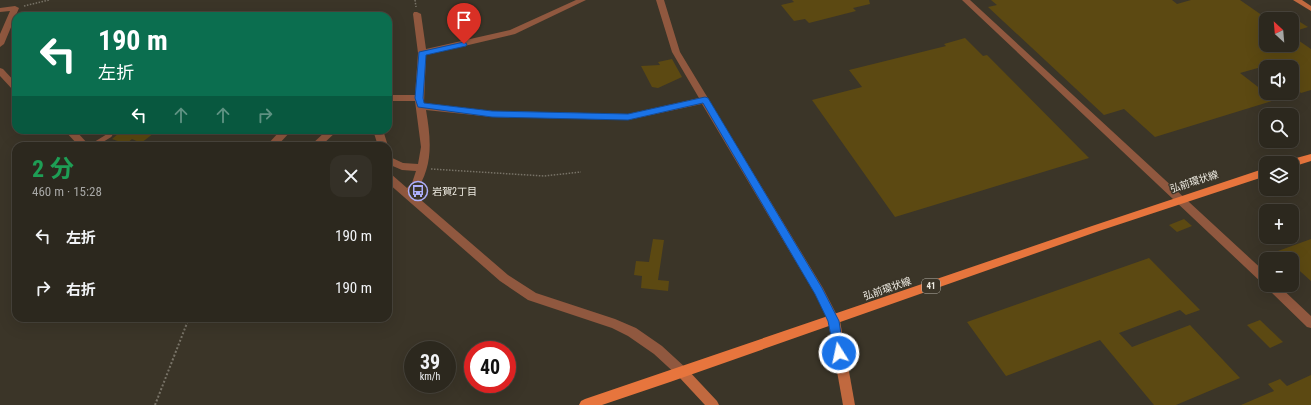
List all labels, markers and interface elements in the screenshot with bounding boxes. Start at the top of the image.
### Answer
pin [447,3,481,44]
icon: arrive [453,9,475,31]
north arrow [1259,12,1299,52]
map controls [1259,12,1299,292]
text: 190 m [98,24,168,57]
icon: left [32,28,84,80]
button: sound [1259,60,1299,100]
text: 左折 [98,62,134,83]
icon: left [128,104,150,126]
icon: ahead [170,104,192,126]
icon: ahead [212,104,234,126]
icon: right [254,104,276,126]
button: search [1259,108,1299,148]
text: 2 分 [32,155,74,183]
button: close [330,155,372,197]
button: layers [1259,156,1299,196]
street label: 弘前環状線 [1169,169,1220,194]
bus stop icon: 岩賀2丁目 [407,180,429,202]
text: 460 m · 15:28 [32,184,102,199]
place label: 岩賀2丁目 [432,186,477,197]
button: + [1259,204,1299,244]
icon: left [32,225,54,247]
text: 190 m [335,227,372,245]
text: 左折 [66,229,96,247]
button: − [1259,252,1299,292]
street label: 弘前環状線 [862,275,913,302]
icon: right [32,277,54,299]
text: 190 m [335,279,372,297]
road number: 41 [922,279,940,293]
text: 右折 [66,281,96,299]
position arrow [818,332,860,374]
speed limit sign: 40 [464,341,516,393]
text: 39 [420,350,440,374]
text: km/h [420,371,440,382]

